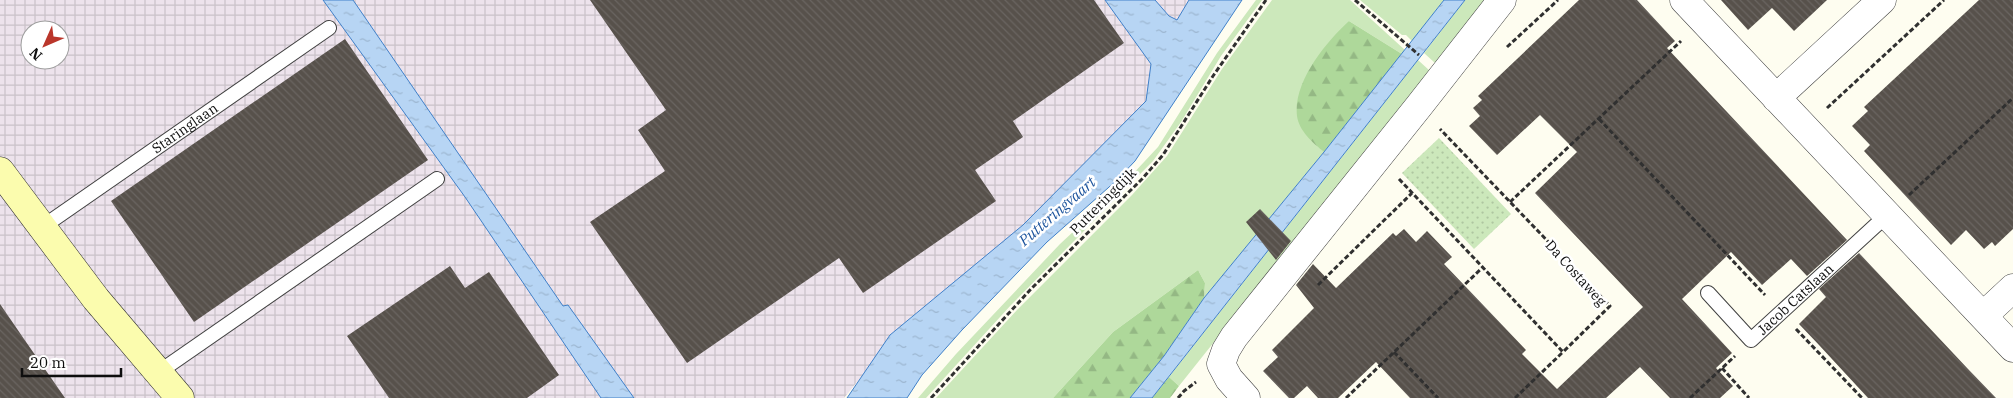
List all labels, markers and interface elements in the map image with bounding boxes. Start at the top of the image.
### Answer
north arrow [20,20,70,70]
text: N [26,44,46,64]
street label: Staringlaan [148,99,221,157]
street label: Putteringdijk [1066,163,1141,238]
water label: Putteringvaart [1014,172,1100,250]
street label: Da Costaweg [1542,236,1611,310]
street label: Jacob Catslaan [1753,260,1837,339]
scale bar [22,346,121,378]
text: 20 m [30,353,66,372]

